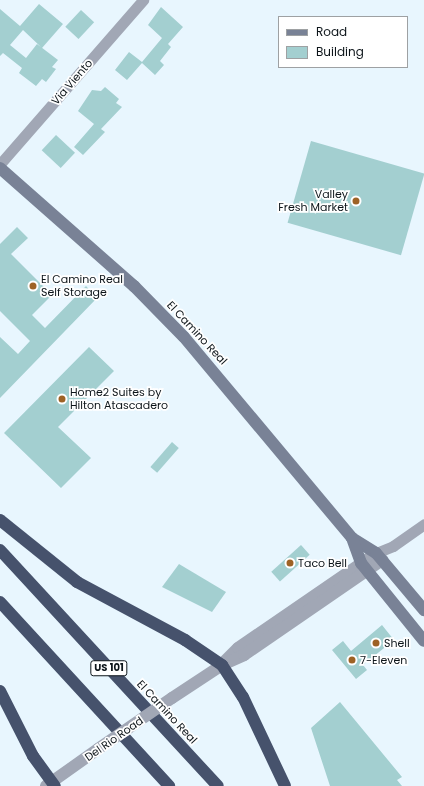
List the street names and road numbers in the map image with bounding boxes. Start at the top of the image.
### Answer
street label: Via Viento [49,57,95,107]
street label: El Camino Real [164,299,230,367]
road number: US 101 [90,660,128,676]
street label: El Camino Real [134,678,200,746]
street label: Del Rio Road [82,714,146,764]

